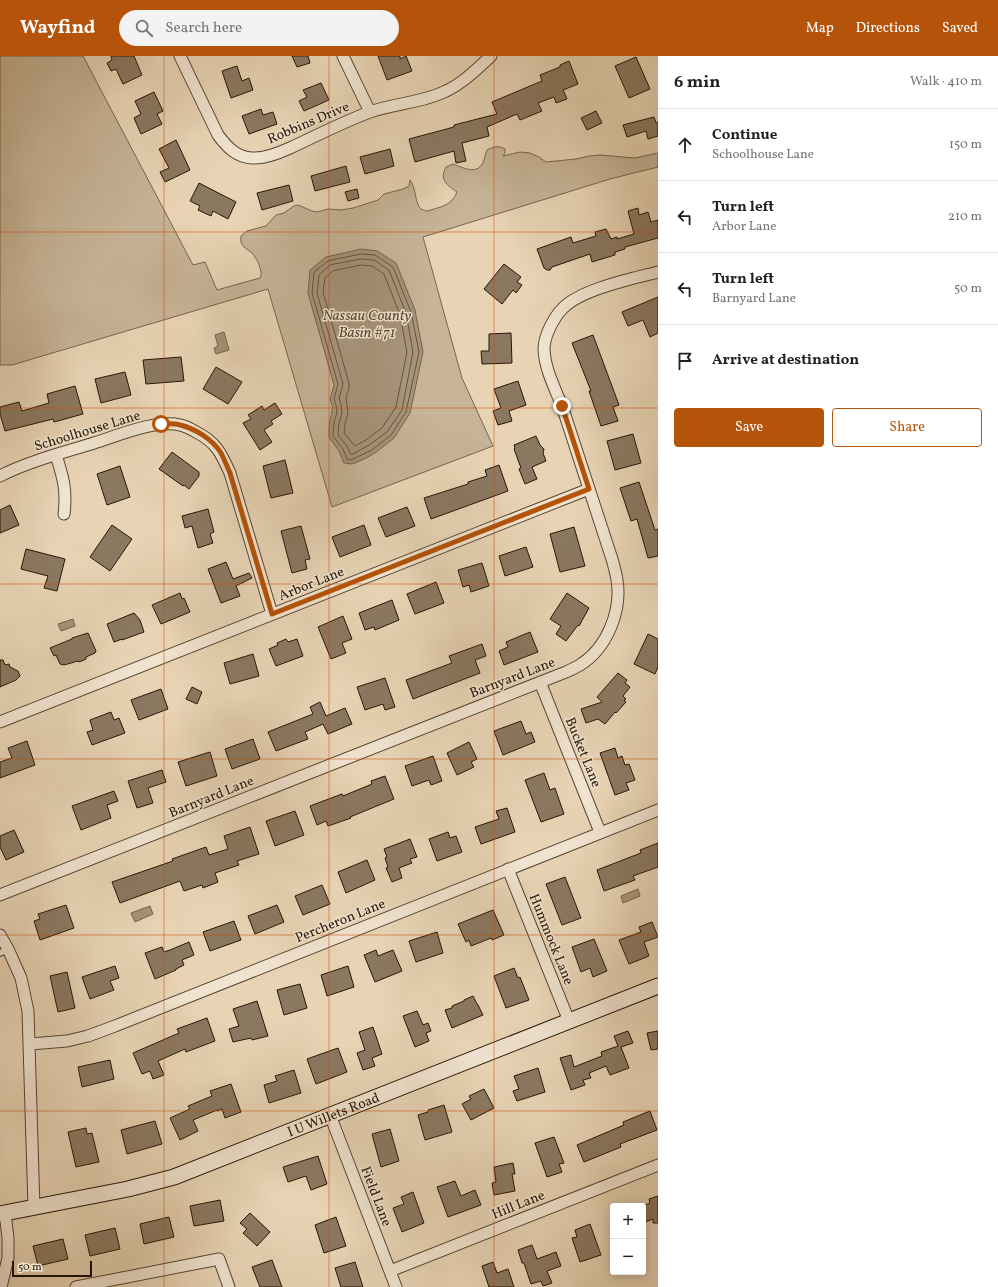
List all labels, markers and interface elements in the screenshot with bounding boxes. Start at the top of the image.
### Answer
search box [119,10,399,46]
text: Wayfind [20,15,95,41]
icon: search [133,17,155,39]
text: Search here [165,18,242,39]
text: Map [806,19,834,38]
text: Directions [856,19,920,38]
text: Saved [942,19,978,38]
text: 6 min [674,71,720,94]
text: Walk · 410 m [910,73,982,91]
street label: Robbins Drive [265,97,353,149]
text: Continue [712,125,777,146]
icon: ahead [674,134,696,156]
text: 150 m [949,136,982,154]
text: Schoolhouse Lane [712,146,814,164]
text: Turn left [712,197,774,218]
icon: left [674,206,696,228]
text: 210 m [948,208,982,226]
text: Arbor Lane [712,218,776,236]
text: Turn left [712,269,774,290]
icon: left [674,278,696,300]
text: 50 m [954,280,982,298]
text: Barnyard Lane [712,290,796,308]
water label: Nassau County Basin #71 [323,306,411,344]
icon: arrive [674,350,696,372]
text: Arrive at destination [712,350,859,371]
route end [553,397,571,415]
street label: Schoolhouse Lane [32,406,143,457]
button: Save [674,408,824,447]
button: Share [832,408,982,447]
route start [152,415,170,433]
street label: Arbor Lane [276,562,348,606]
street label: Barnyard Lane [467,653,558,703]
street label: Bucket Lane [560,715,605,791]
street label: Barnyard Lane [166,772,257,823]
street label: Hummock Lane [524,891,578,988]
street label: Percheron Lane [293,895,389,948]
street label: I U Willets Road [285,1089,383,1142]
street label: Field Lane [355,1164,396,1230]
street label: Hill Lane [489,1186,548,1225]
map controls [610,1203,646,1275]
button: + [610,1203,646,1239]
button: − [610,1239,646,1275]
scale bar [12,1259,92,1278]
text: 50 m [18,1260,42,1275]

